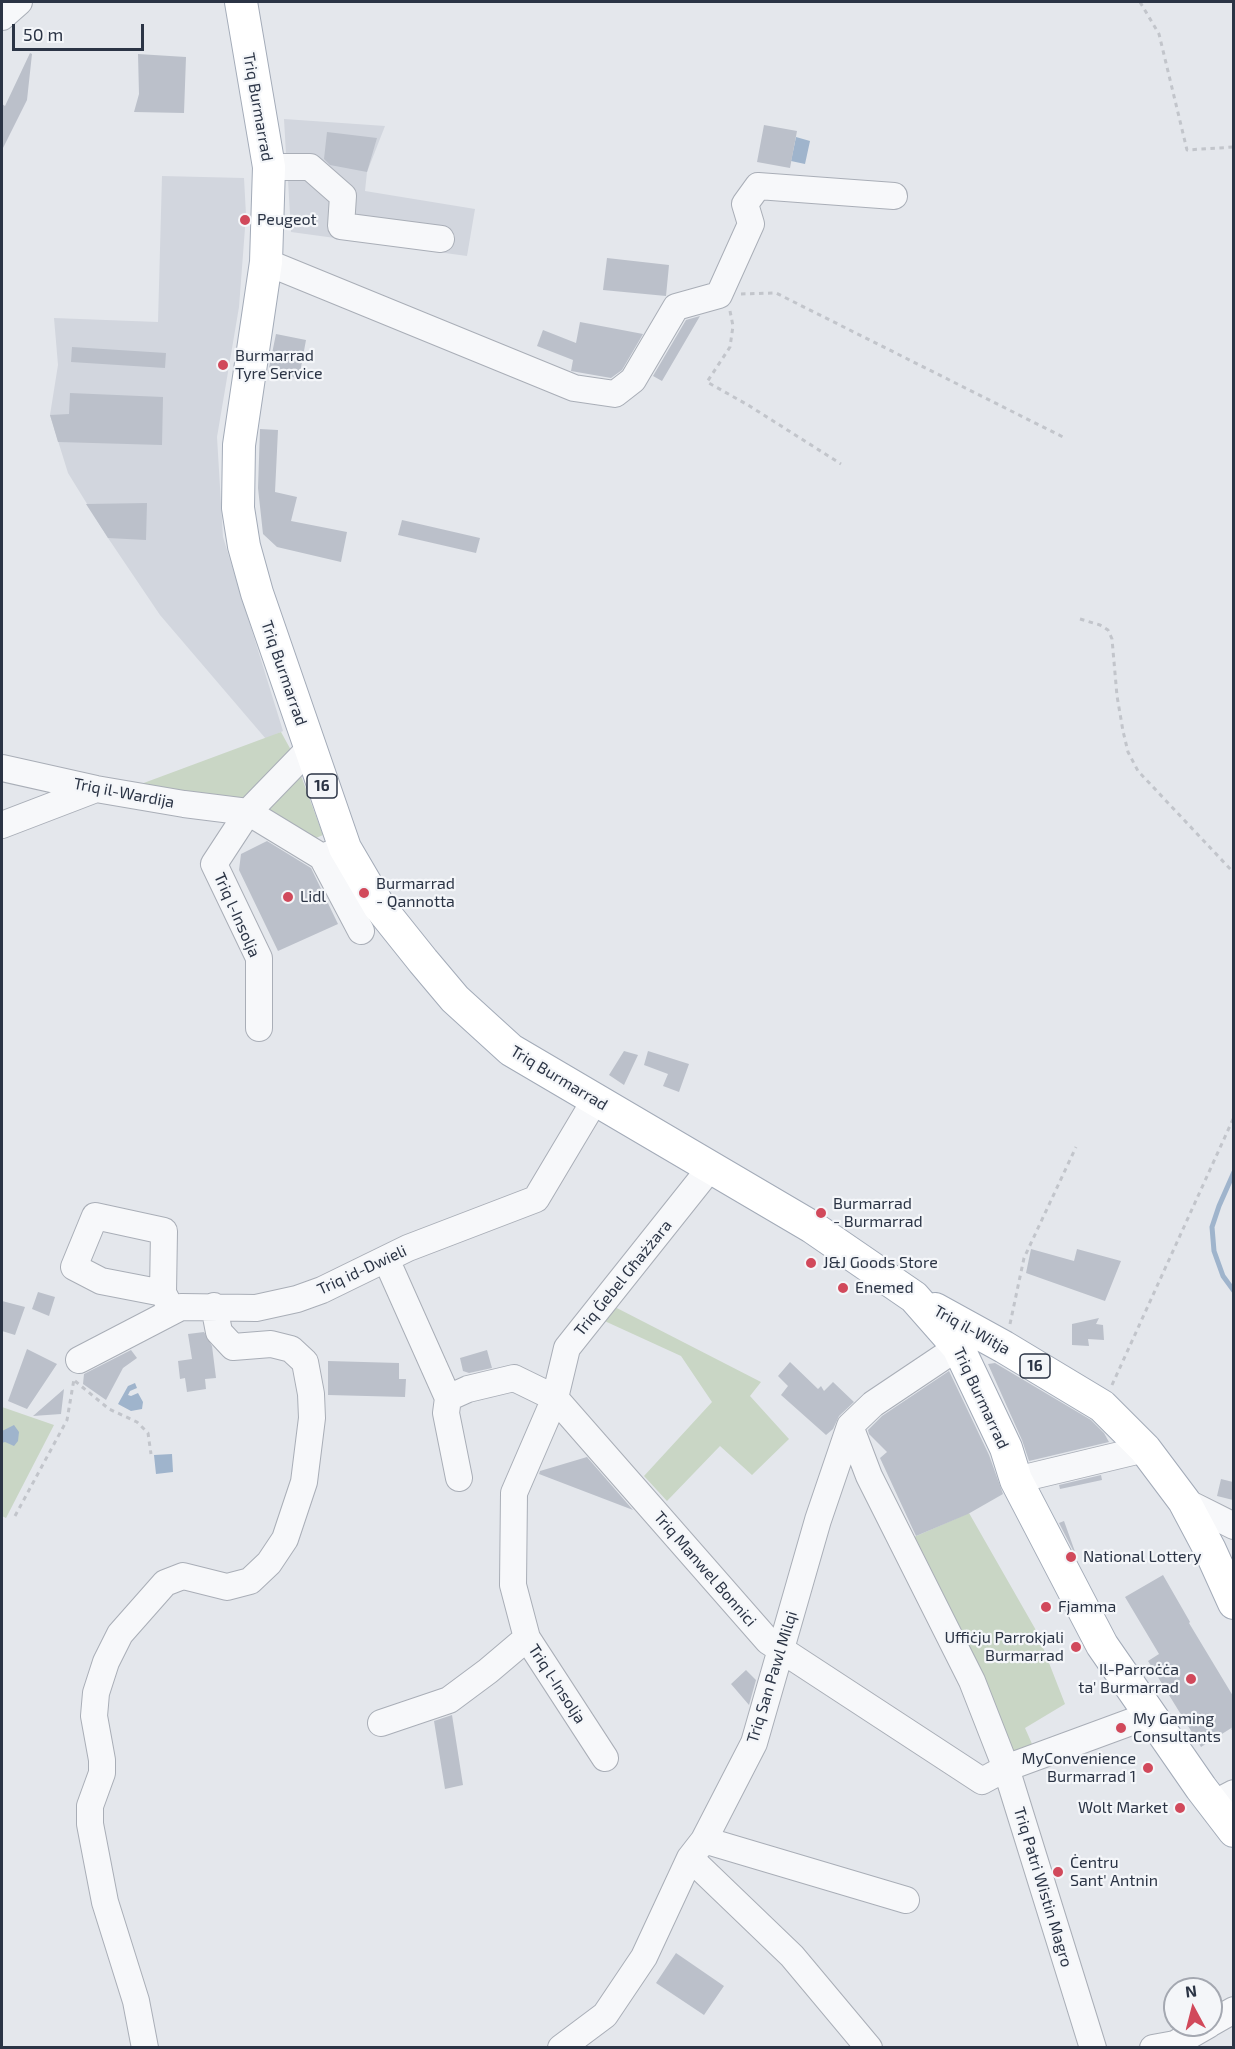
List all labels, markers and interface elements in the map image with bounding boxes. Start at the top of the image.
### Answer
scale bar [15,12,147,50]
text: 50 m [23,23,63,45]
street label: Triq Burmarrad [239,51,277,163]
place label: Peugeot [257,210,317,230]
marker: Peugeot [238,213,252,227]
place label: Burmarrad Tyre Service [235,346,323,384]
marker: Burmarrad Tyre Service [216,358,230,372]
street label: Triq Burmarrad [257,618,311,728]
street label: Triq il-Wardija [72,774,176,812]
road number: 16 [307,774,337,798]
street label: Triq l-Insolja [210,870,264,960]
place label: Burmarrad - Qannotta [376,874,455,912]
marker: Burmarrad - Qannotta [357,886,371,900]
place label: Lidl [300,887,326,907]
marker: Lidl [281,890,295,904]
street label: Triq Burmarrad [507,1041,611,1115]
place label: Burmarrad - Burmarrad [833,1194,923,1232]
marker: Burmarrad - Burmarrad [814,1206,828,1220]
street label: Triq Ġebel Għażżara [570,1216,676,1340]
street label: Triq id-Dwieli [314,1241,410,1299]
place label: J&J Goods Store [823,1253,938,1273]
marker: J&J Goods Store [804,1256,818,1270]
place label: Enemed [855,1278,914,1298]
marker: Enemed [836,1281,850,1295]
street label: Triq il-Witja [930,1301,1014,1359]
street label: Triq Burmarrad [949,1344,1013,1452]
road number: 16 [1020,1354,1050,1378]
street label: Triq Manwel Bonnici [650,1507,760,1631]
place label: National Lottery [1083,1547,1202,1567]
marker: National Lottery [1064,1550,1078,1564]
place label: Fjamma [1058,1597,1116,1617]
marker: Fjamma [1039,1600,1053,1614]
street label: Triq San Pawl Milqi [743,1609,801,1745]
place label: Uffiċju Parrokjali Burmarrad [944,1628,1064,1666]
marker: Uffiċju Parrokjali Burmarrad [1069,1640,1083,1654]
street label: Triq l-Insolja [524,1641,590,1727]
place label: Il-Parroċċa ta' Burmarrad [1078,1660,1179,1698]
marker: Il-Parroċċa ta' Burmarrad [1184,1672,1198,1686]
place label: My Gaming Consultants [1133,1709,1221,1747]
marker: My Gaming Consultants [1114,1721,1128,1735]
place label: MyConvenience Burmarrad 1 [1022,1749,1136,1787]
marker: MyConvenience Burmarrad 1 [1141,1761,1155,1775]
place label: Wolt Market [1078,1798,1168,1818]
marker: Wolt Market [1173,1801,1187,1815]
street label: Triq Patri Wistin Magro [1010,1805,1076,1969]
place label: Ċentru Sant' Antnin [1070,1853,1158,1891]
marker: Ċentru Sant' Antnin [1051,1865,1065,1879]
north arrow [1163,1977,1223,2037]
text: N [1184,1980,1198,2001]

